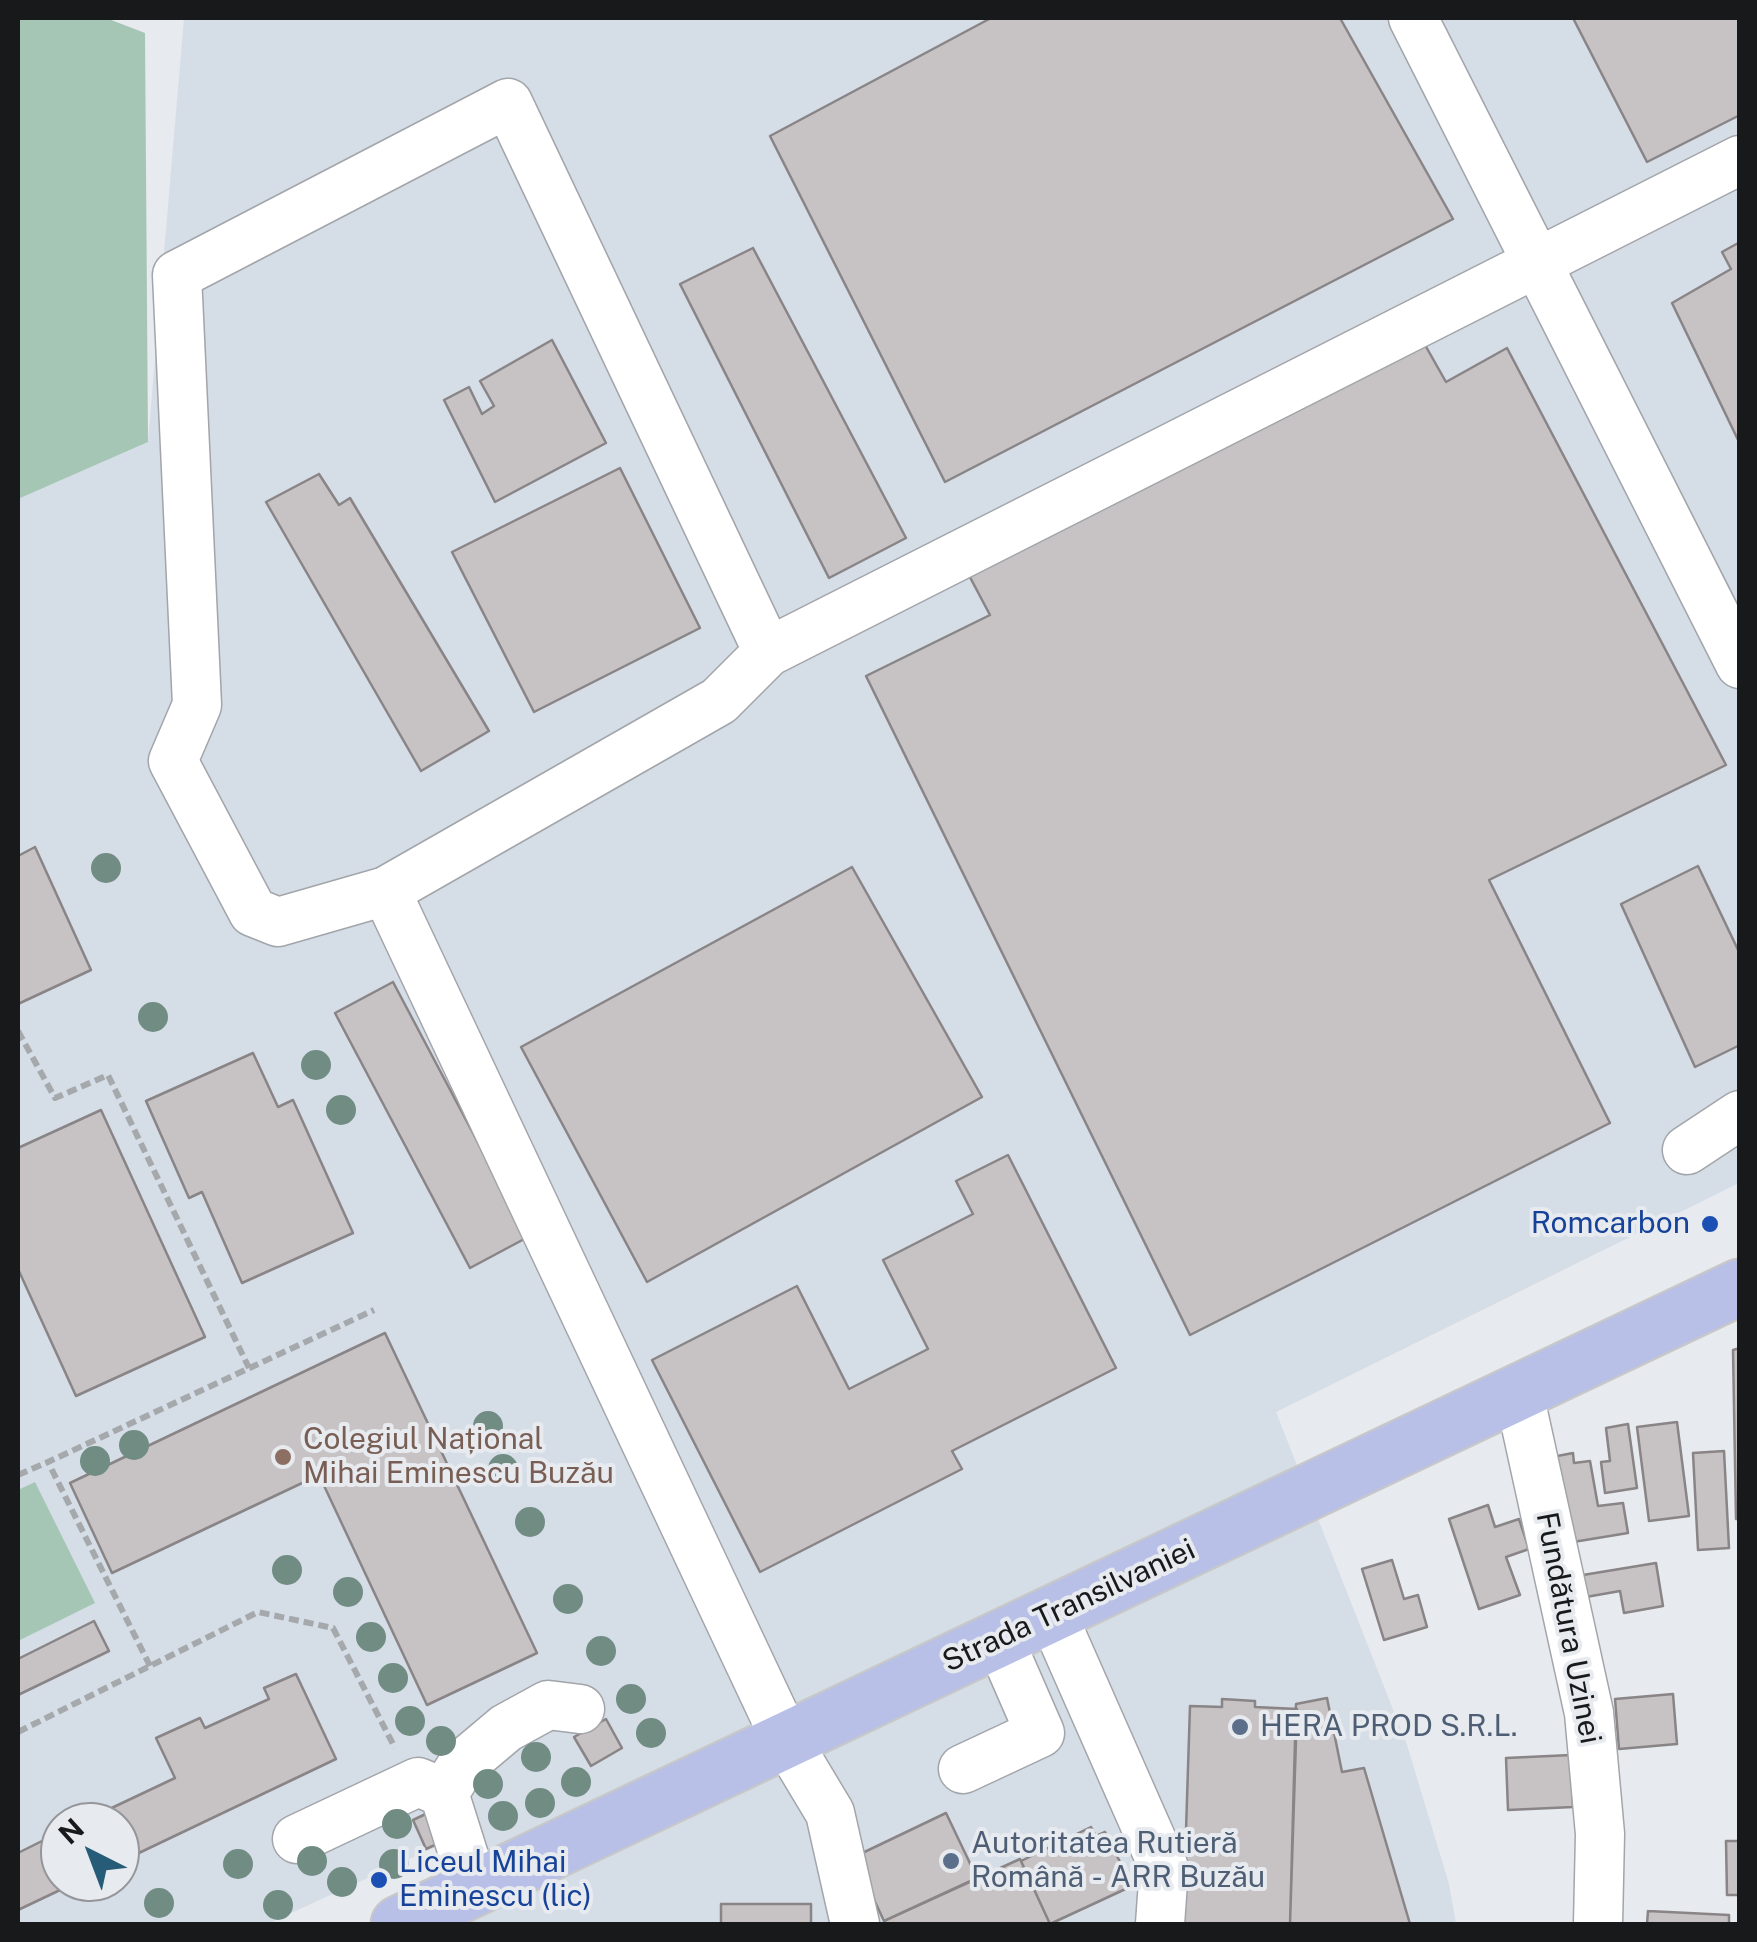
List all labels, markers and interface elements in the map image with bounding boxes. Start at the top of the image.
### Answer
place label: Romcarbon [1531,1206,1690,1242]
marker: Romcarbon [1699,1213,1721,1235]
place label: Colegiul Național Mihai Eminescu Buzău [303,1422,614,1492]
marker: Colegiul Național Mihai Eminescu Buzău [272,1446,294,1468]
street label: Fundătura Uzinei [1528,1509,1608,1747]
street label: Strada Transilvaniei [937,1532,1201,1680]
place label: HERA PROD S.R.L. [1260,1709,1518,1745]
marker: HERA PROD S.R.L. [1229,1716,1251,1738]
north arrow [40,1802,140,1902]
text: N [52,1811,90,1850]
place label: Autoritatea Rutieră Română - ARR Buzău [971,1826,1265,1896]
place label: Liceul Mihai Eminescu (lic) [399,1845,592,1916]
marker: Autoritatea Rutieră Română - ARR Buzău [940,1850,962,1872]
marker: Liceul Mihai Eminescu (lic) [368,1869,390,1891]

